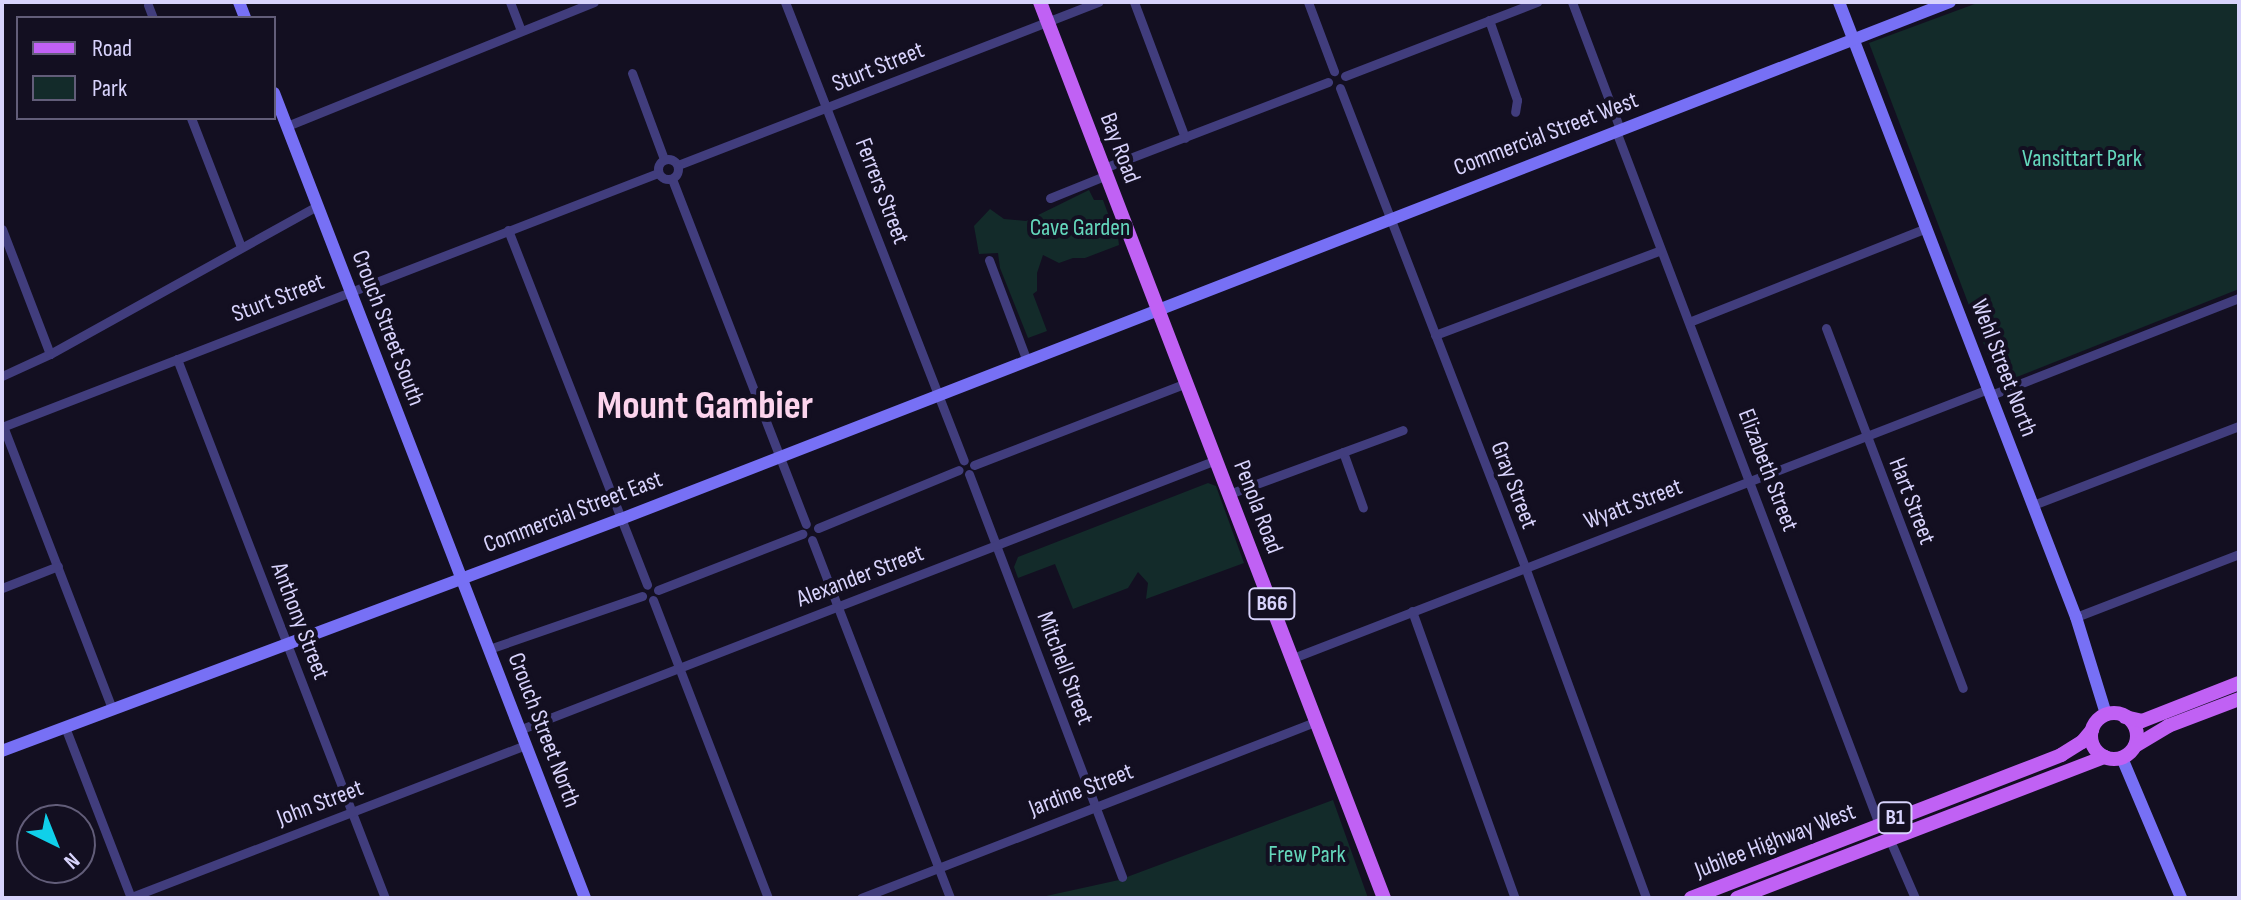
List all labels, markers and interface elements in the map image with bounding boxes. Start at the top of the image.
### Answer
legend [16,16,276,120]
text: Road [92,34,132,63]
street label: Sturt Street [828,36,928,98]
text: Park [92,74,127,103]
street label: Commercial Street West [1450,86,1642,182]
street label: Bay Road [1093,109,1147,187]
street label: Ferrers Street [849,134,915,248]
park label: Vansittart Park [2022,145,2142,173]
park label: Cave Garden [1030,214,1130,242]
street label: Crouch Street South [345,246,431,410]
street label: Sturt Street [228,267,328,329]
street label: Wehl Street North [1965,295,2043,441]
district label: Mount Gambier [597,382,813,430]
street label: Elizabeth Street [1731,405,1805,535]
street label: Gray Street [1484,437,1544,533]
street label: Hart Street [1882,454,1942,548]
street label: Penola Road [1227,456,1289,558]
street label: Commercial Street East [480,465,666,559]
street label: Wyatt Street [1580,472,1686,536]
street label: Alexander Street [792,539,928,613]
street label: Anthony Street [265,559,335,683]
road number: B66 [1248,586,1296,622]
street label: Mitchell Street [1030,607,1100,729]
street label: Crouch Street North [501,649,587,811]
street label: Jardine Street [1025,757,1137,823]
street label: John Street [273,773,367,833]
street label: Jubilee Highway West [1691,797,1859,885]
road number: B1 [1877,800,1913,836]
north arrow [16,804,96,884]
park label: Frew Park [1268,841,1346,869]
text: N [58,847,85,874]

